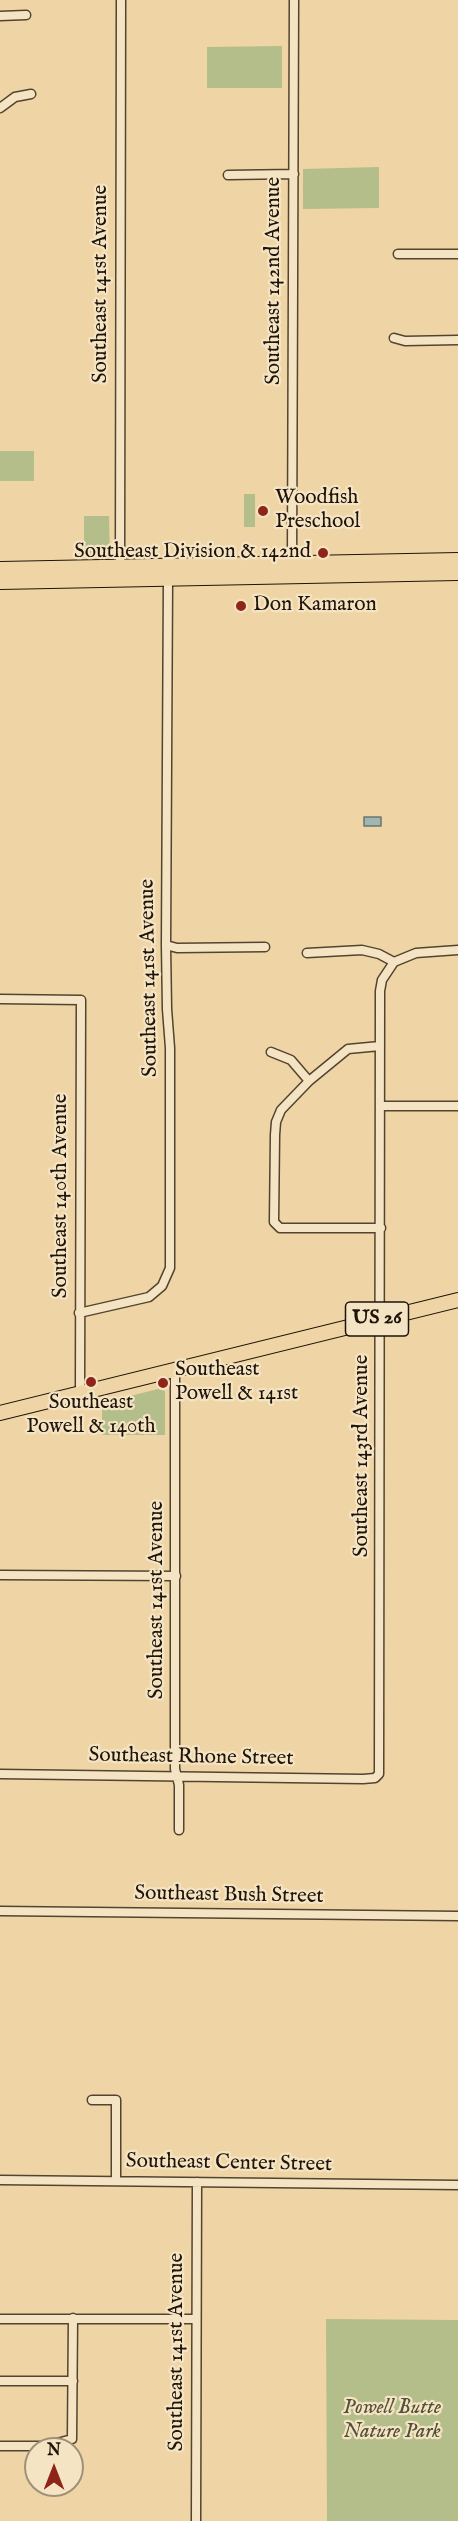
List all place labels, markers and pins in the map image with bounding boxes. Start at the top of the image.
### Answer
place label: Woodfish Preschool [275,486,360,536]
marker: Woodfish Preschool [256,504,270,518]
place label: Southeast Division & 142nd [74,540,311,566]
marker: Southeast Division & 142nd [316,546,330,560]
place label: Don Kamaron [253,593,377,619]
marker: Don Kamaron [234,599,248,613]
place label: Southeast Powell & 141st [175,1358,298,1408]
marker: Southeast Powell & 140th [84,1375,98,1389]
marker: Southeast Powell & 141st [156,1376,170,1390]
place label: Southeast Powell & 140th [26,1391,156,1441]

